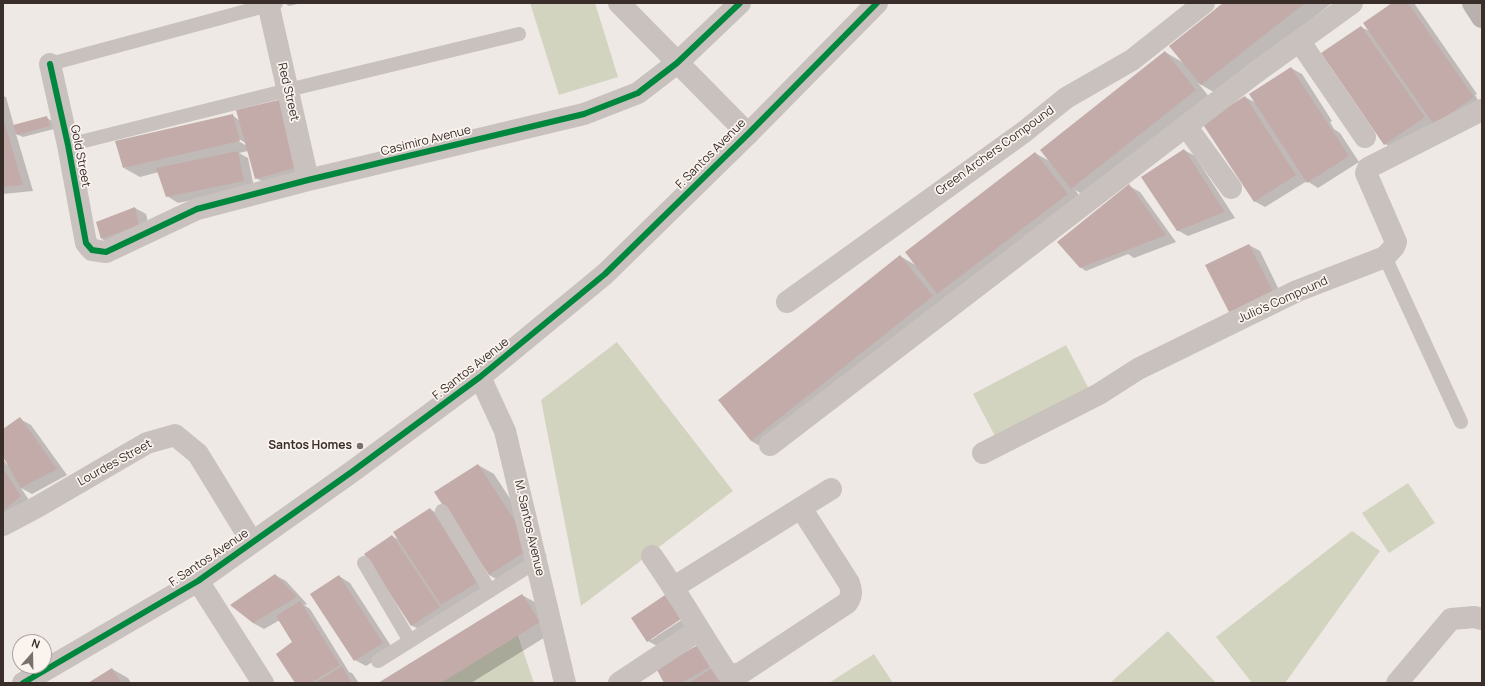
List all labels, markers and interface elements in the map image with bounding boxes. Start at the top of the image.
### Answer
street label: Red Street [274,61,302,123]
street label: Green Archers Compound [933,103,1057,199]
street label: F. Santos Avenue [673,116,749,192]
street label: Casimiro Avenue [380,123,472,159]
street label: Gold Street [67,124,93,188]
street label: Julio's Compound [1236,274,1330,326]
street label: F. Santos Avenue [430,335,512,403]
street label: Lourdes Street [75,437,155,489]
place label: Santos Homes [268,439,352,453]
marker: Santos Homes [355,441,365,451]
street label: M. Santos Avenue [511,479,547,577]
street label: F. Santos Avenue [167,526,251,590]
north arrow [12,634,52,674]
text: N [30,635,42,652]

